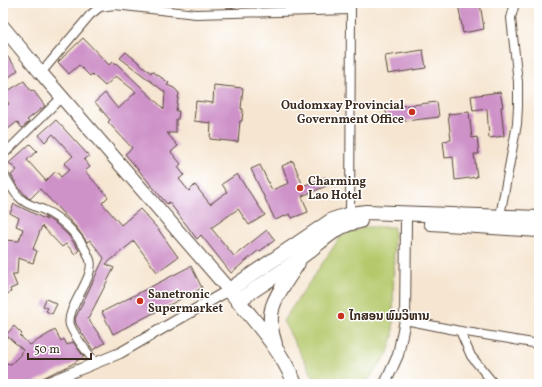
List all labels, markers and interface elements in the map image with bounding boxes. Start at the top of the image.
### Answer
place label: Oudomxay Provincial Government Office [281,98,404,128]
marker: Oudomxay Provincial Government Office [407,107,417,117]
place label: Charming Lao Hotel [308,174,367,204]
marker: Charming Lao Hotel [295,183,305,193]
place label: Sanetronic Supermarket [148,287,224,317]
marker: Sanetronic Supermarket [135,296,145,306]
place label: ໄກສອນ ພົມວິຫານ [348,309,430,325]
marker: ໄກສອນ ພົມວິຫານ [336,311,346,321]
scale bar [28,335,91,361]
text: 50 m [34,342,60,358]

